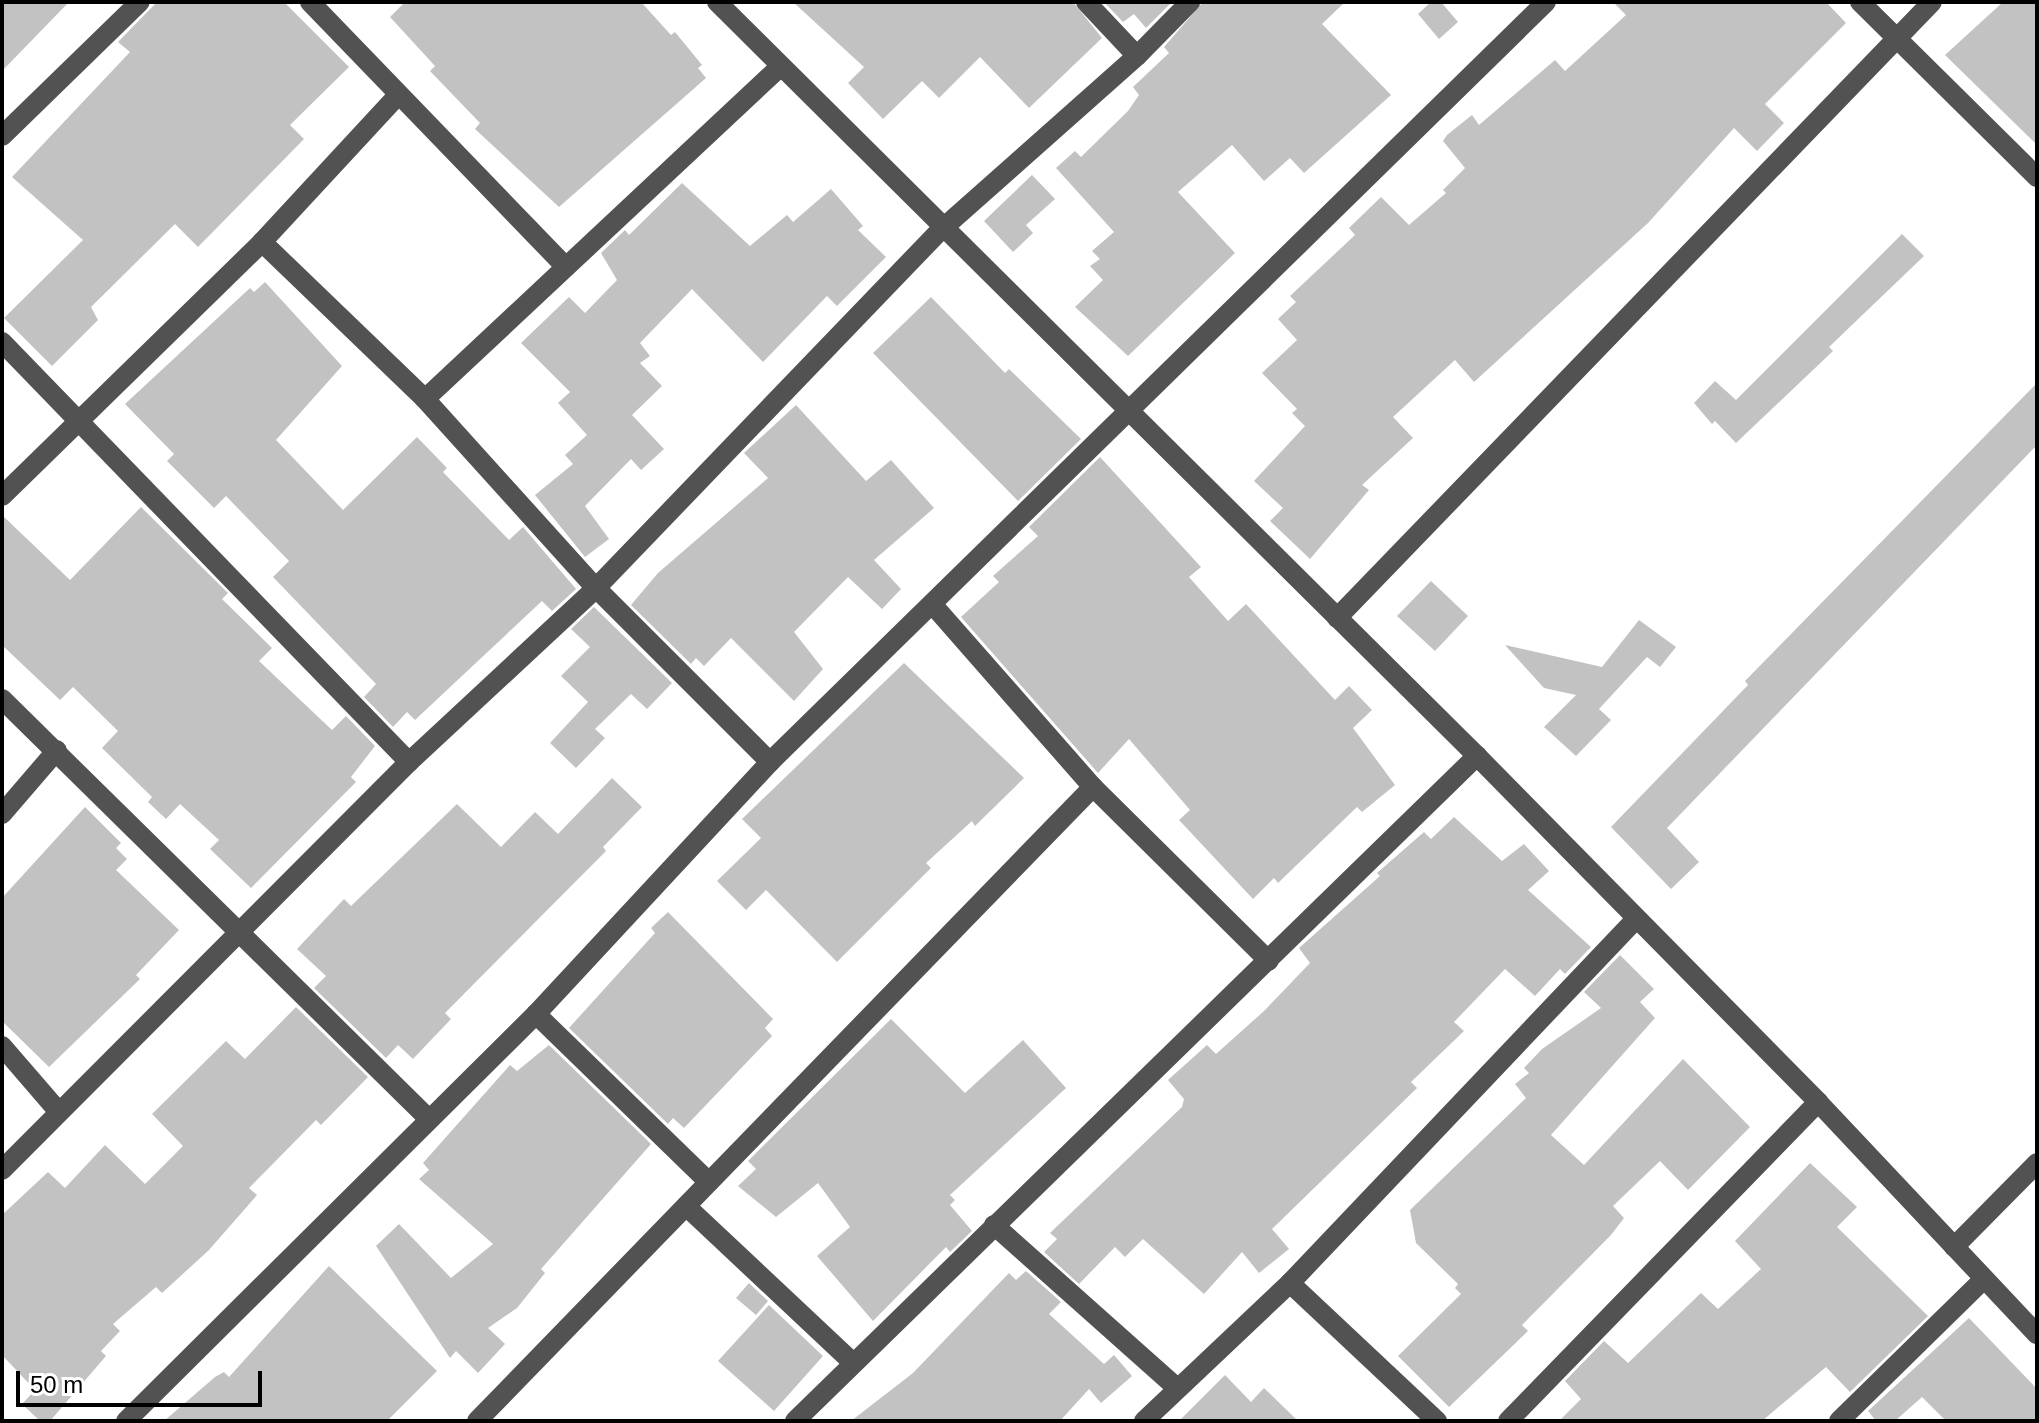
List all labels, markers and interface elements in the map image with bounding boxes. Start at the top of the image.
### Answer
scale bar [20,1355,266,1405]
text: 50 m [30,1371,83,1398]

